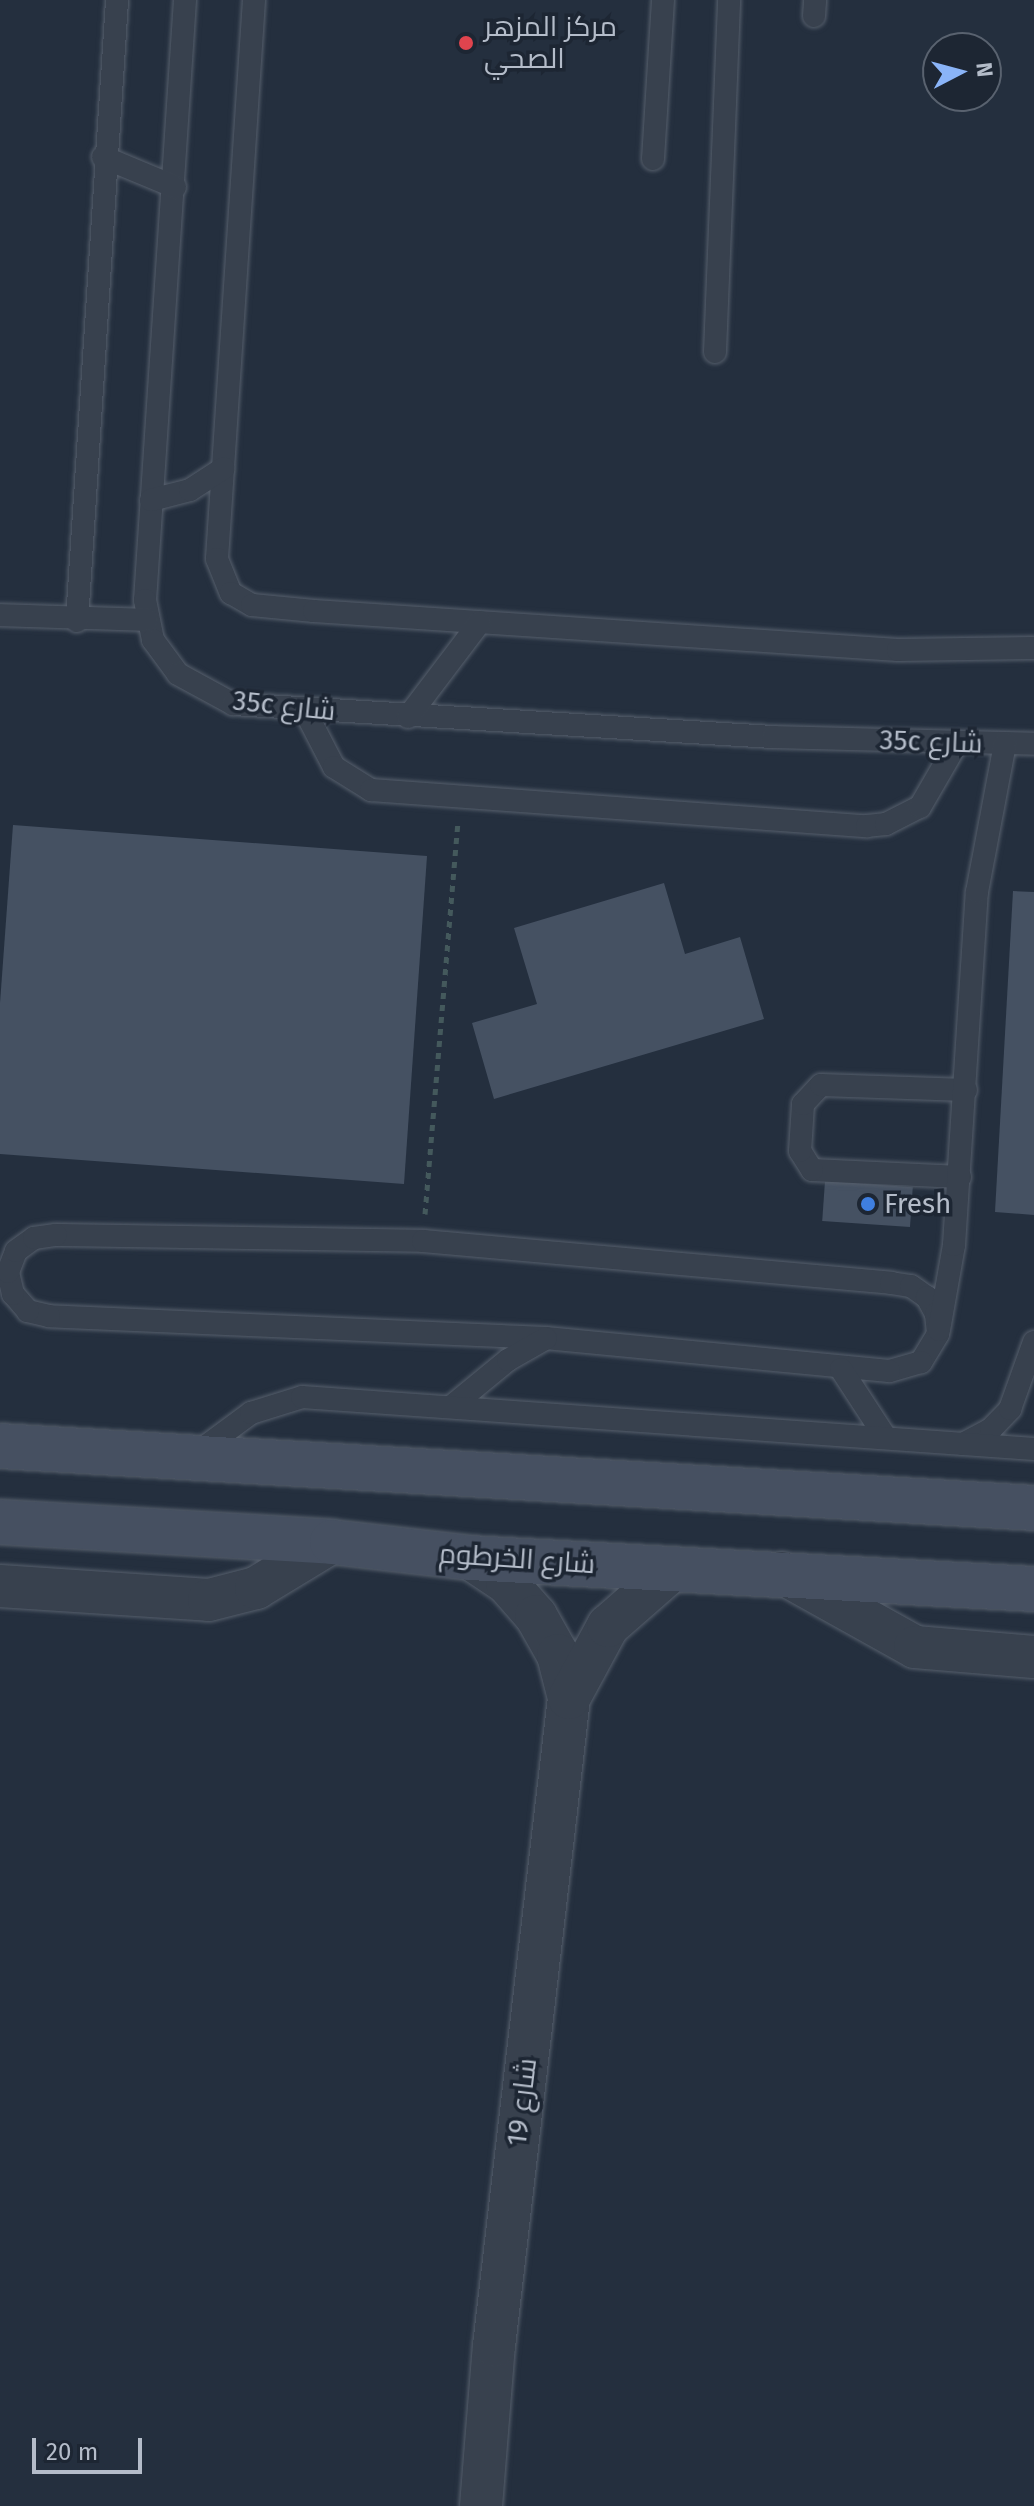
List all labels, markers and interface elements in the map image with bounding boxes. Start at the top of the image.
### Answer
place label: مركز المزهر الصحي [484,10,617,76]
marker: مركز المزهر الصحي [455,32,477,54]
north arrow [922,32,1002,112]
text: N [970,61,999,78]
street label: 35c شارع [231,684,337,728]
street label: 35c شارع [879,723,983,761]
place label: Fresh [884,1187,951,1221]
marker: Fresh [859,1195,877,1213]
street label: شارع الخرطوم [438,1537,596,1581]
street label: شارع 19 [500,2056,544,2148]
scale bar [36,2422,146,2472]
text: 20 m [46,2438,98,2466]

